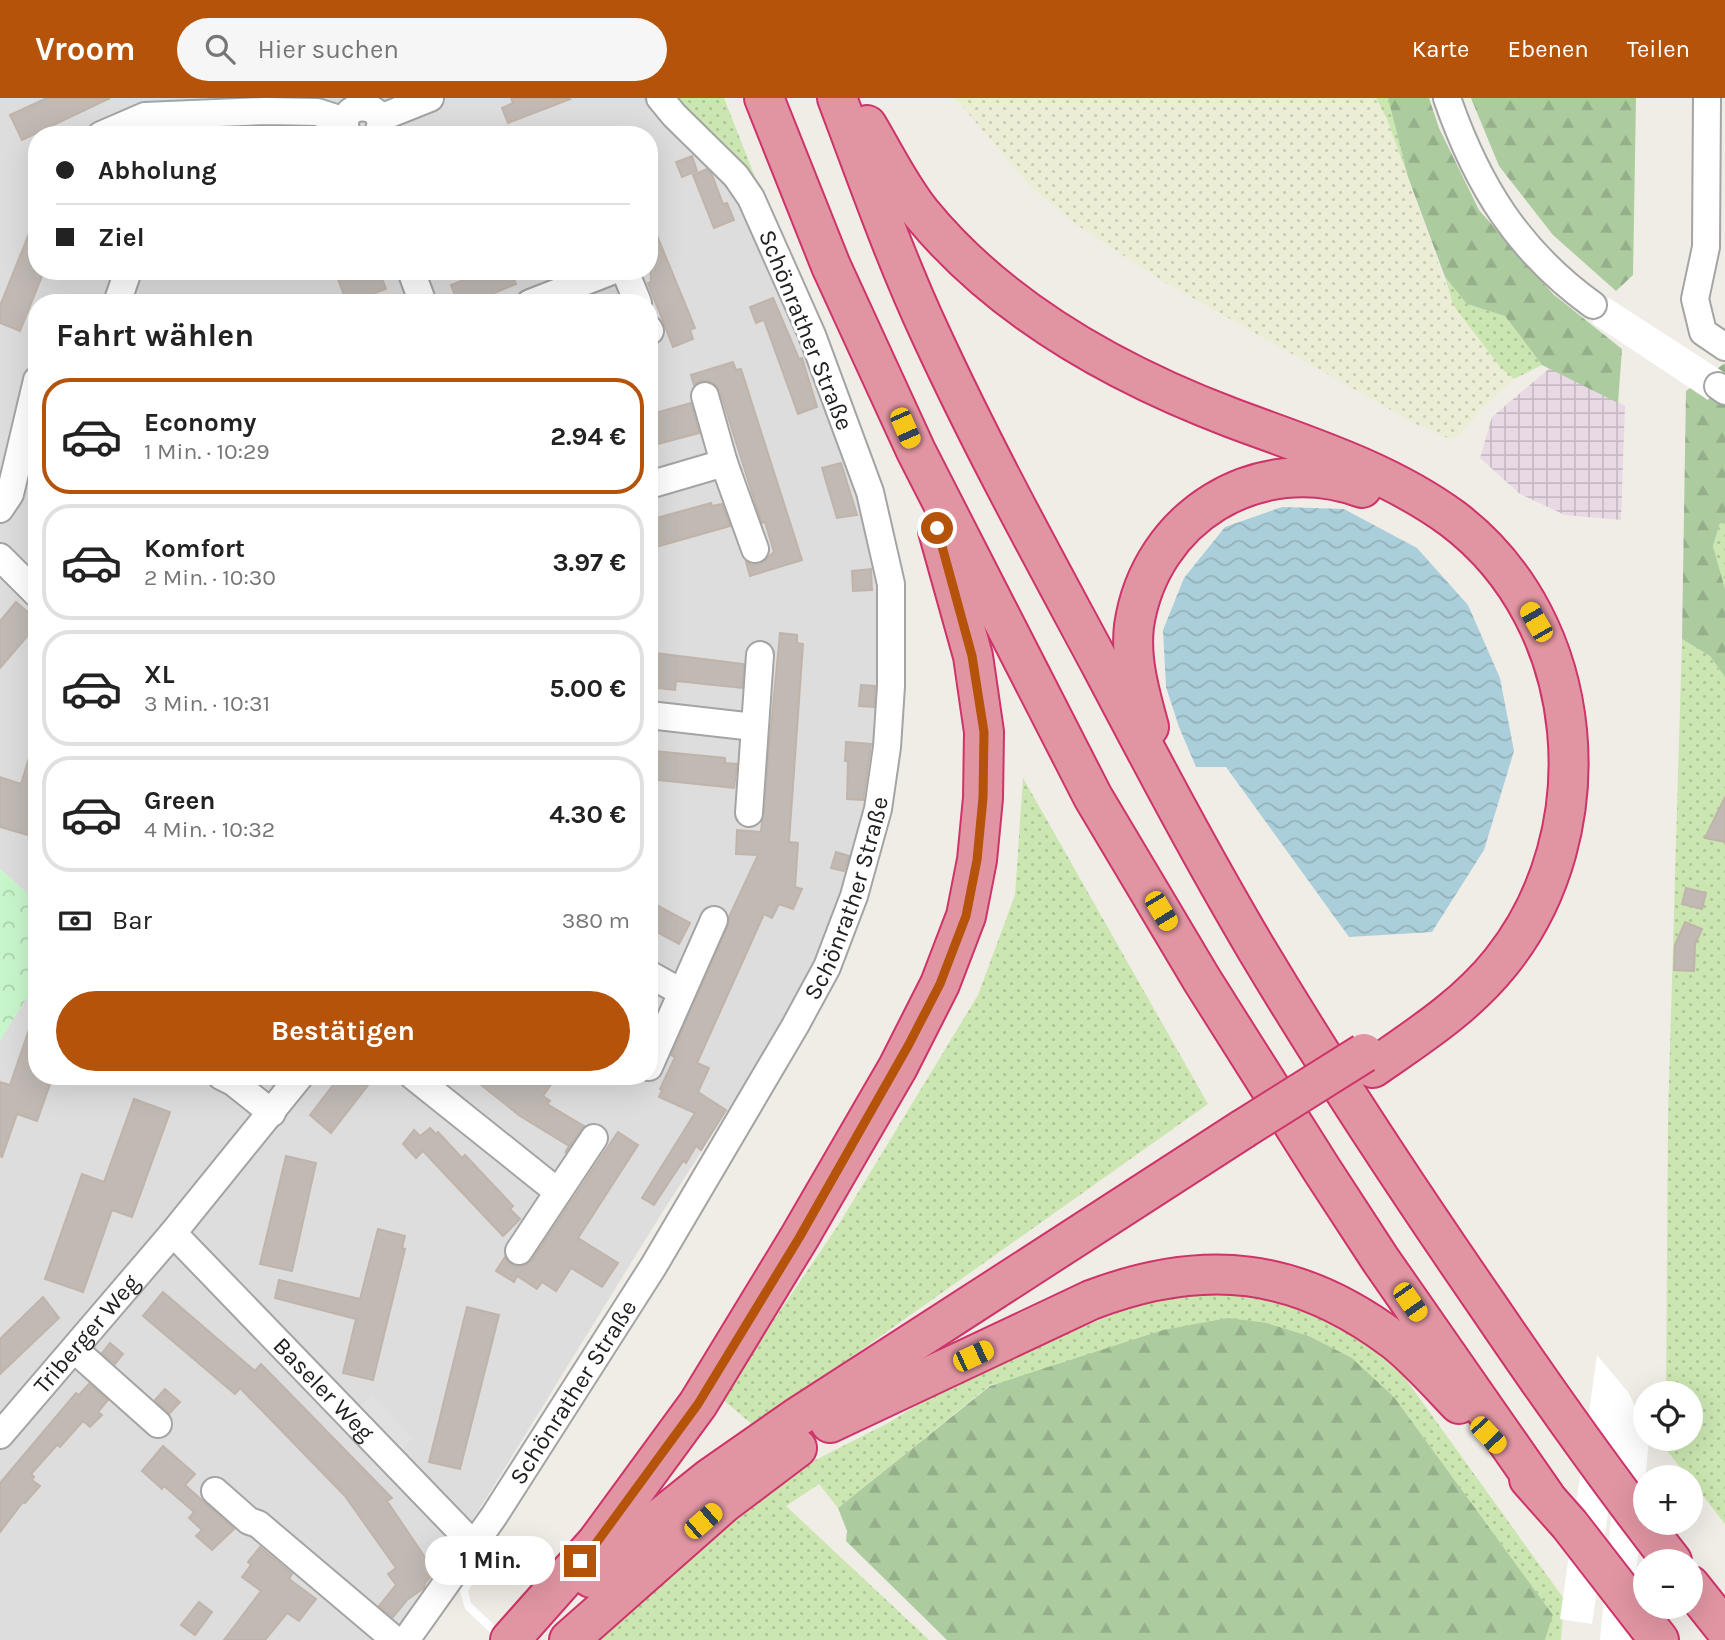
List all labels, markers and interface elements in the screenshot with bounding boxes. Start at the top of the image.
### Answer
search box [177,18,667,81]
text: Vroom [35,30,135,68]
icon: search [201,30,239,68]
text: Hier suchen [257,34,399,65]
text: Karte [1412,35,1469,63]
text: Ebenen [1507,35,1589,63]
text: Teilen [1627,35,1690,63]
text: Abholung [98,155,217,186]
text: Ziel [98,222,145,253]
street label: Schönrather Straße [753,226,859,434]
text: Fahrt wählen [56,317,254,354]
icon: car [60,405,123,468]
car [887,405,924,451]
text: Economy [144,407,256,438]
text: 2.94 € [550,421,626,452]
text: 1 Min. · 10:29 [144,438,270,465]
route start [921,512,953,544]
icon: car [60,531,123,594]
text: Komfort [144,533,245,564]
text: 3.97 € [552,547,626,578]
text: 2 Min. · 10:30 [144,564,276,591]
car [1517,599,1556,645]
icon: car [60,657,123,720]
text: XL [144,659,175,690]
text: 5.00 € [549,673,626,704]
text: 3 Min. · 10:31 [144,690,270,717]
icon: car [60,783,123,846]
text: Green [144,785,216,816]
street label: Schönrather Straße [798,795,894,1005]
text: 4.30 € [549,799,626,830]
text: 4 Min. · 10:32 [144,816,275,843]
car [1142,888,1181,934]
icon: cash [56,902,94,940]
text: Bar [112,905,152,936]
text: 380 m [562,907,630,934]
button: Bestätigen [56,991,630,1071]
street label: Triberger Weg [28,1268,146,1399]
car [1390,1279,1431,1325]
street label: Schönrather Straße [504,1295,642,1490]
street label: Baseler Weg [267,1332,380,1447]
car [950,1338,997,1374]
map controls [1633,1381,1703,1619]
button: locate [1633,1381,1703,1451]
car [1466,1412,1511,1458]
button: + [1633,1465,1703,1535]
car [681,1499,726,1543]
callout: 1 Min. [426,1536,556,1586]
route end [564,1545,596,1577]
text: 1 Min. [460,1547,520,1574]
button: − [1633,1549,1703,1619]

